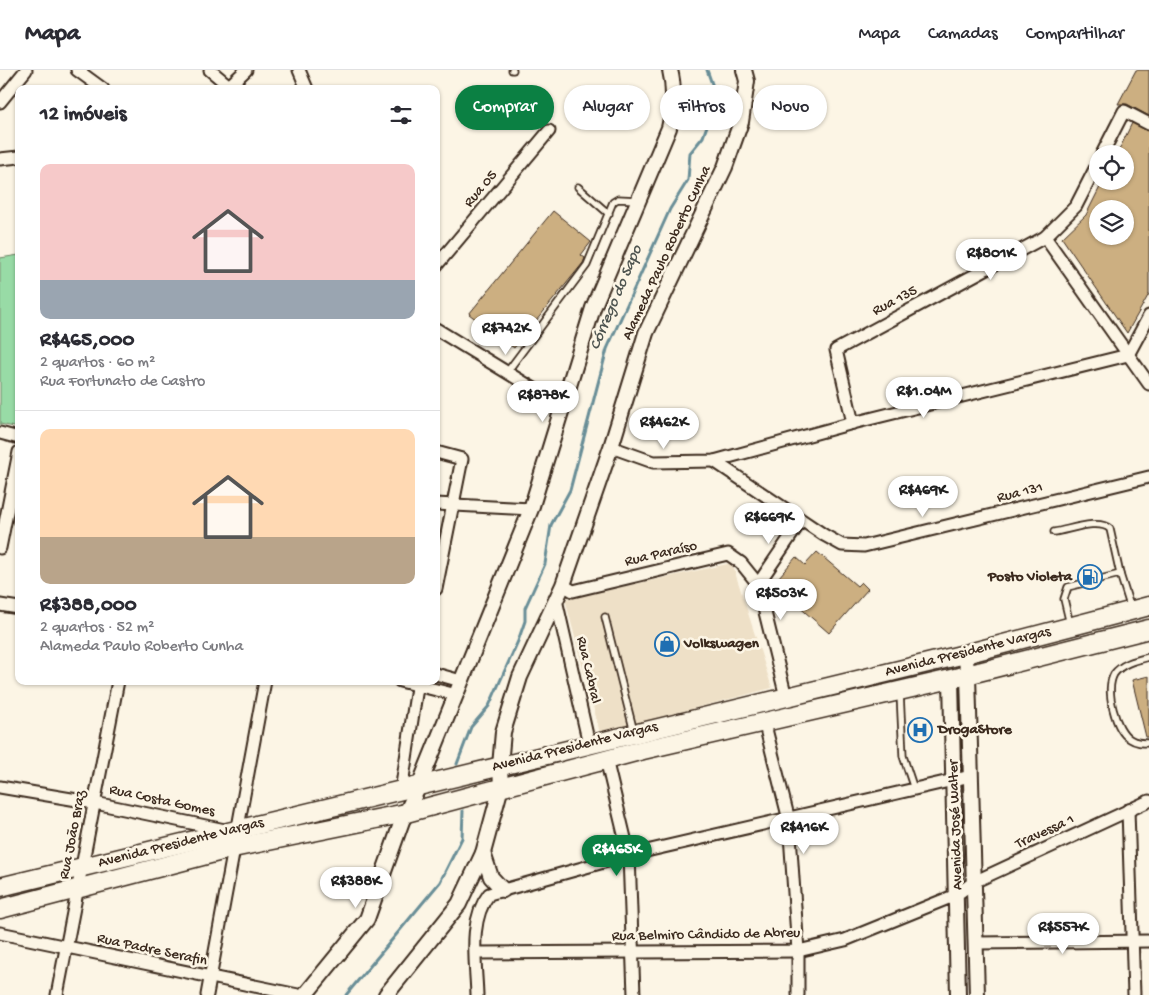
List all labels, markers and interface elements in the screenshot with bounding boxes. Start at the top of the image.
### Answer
text: Mapa [25,20,80,49]
text: Mapa [859,24,900,45]
text: Camadas [928,24,998,45]
text: Compartilhar [1026,24,1124,45]
chip: Comprar [455,85,554,130]
chip: Alugar [564,85,650,130]
chip: Filtros [660,85,743,130]
chip: Novo [753,85,827,130]
icon: filters [387,101,415,129]
text: 12 imóveis [40,103,127,128]
map controls [1089,145,1134,245]
button: locate [1089,145,1134,190]
street label: Alameda Paulo Roberto Cunha [619,162,716,343]
street label: Rua 05 [460,167,502,211]
icon: home [183,196,273,286]
button: layers [1089,200,1134,245]
pin: R$801K [950,238,1032,281]
water label: Córrego do Sapo [586,242,648,353]
text: R$801K [967,245,1015,264]
street label: Rua 135 [869,282,921,320]
pin: R$742K [465,314,547,356]
text: R$742K [482,320,530,339]
text: R$465,000 [40,329,134,354]
text: 2 quartos · 60 m² [40,354,155,373]
text: Rua Fortunato de Castro [40,373,205,392]
pin: R$1.04M [878,376,970,419]
pin: R$878K [502,380,584,423]
text: R$1.04M [897,383,951,402]
text: R$878K [518,387,568,406]
pin: R$462K [623,408,705,450]
text: R$462K [640,414,688,433]
icon: home [183,462,273,552]
pin: R$469K [882,476,964,518]
street label: Rua 131 [995,479,1045,507]
text: R$469K [899,482,947,501]
pin: R$669K [728,502,810,545]
text: R$669K [745,509,793,528]
street label: Rua Paraíso [623,537,699,571]
fuel station icon: Posto Violeta [1077,564,1103,590]
place label: Posto Violeta [987,568,1073,586]
pin: R$503K [740,578,822,621]
text: R$503K [756,585,806,604]
text: R$388,000 [40,594,137,619]
text: 2 quartos · 52 m² [40,619,154,638]
street label: Avenida Presidente Vargas [883,623,1053,681]
shop icon: Volkswagen [654,631,680,657]
street label: Rua Cabral [572,635,604,705]
place label: Volkswagen [683,635,760,653]
text: Alameda Paulo Roberto Cunha [40,638,243,657]
hospital icon: DrogaStore [907,717,933,743]
street label: Avenida Presidente Vargas [490,718,660,776]
place label: DrogaStore [936,721,1013,739]
street label: Avenida José Walter [945,758,967,890]
street label: Rua Costa Gomes [108,781,217,821]
street label: Rua João Braz [56,789,91,881]
street label: Travessa 1 [1012,811,1077,854]
pin: R$416K [763,812,845,855]
street label: Avenida Presidente Vargas [96,814,266,872]
text: R$416K [781,819,827,838]
pin: R$465K [576,834,658,877]
text: R$465K [593,841,641,860]
pin: R$388K [315,866,397,909]
text: R$388K [331,873,381,892]
pin: R$557K [1022,912,1104,955]
text: R$557K [1038,919,1088,938]
street label: Rua Belmiro Cândido de Abreu [611,924,801,946]
street label: Rua Padre Serafin [95,930,209,970]

